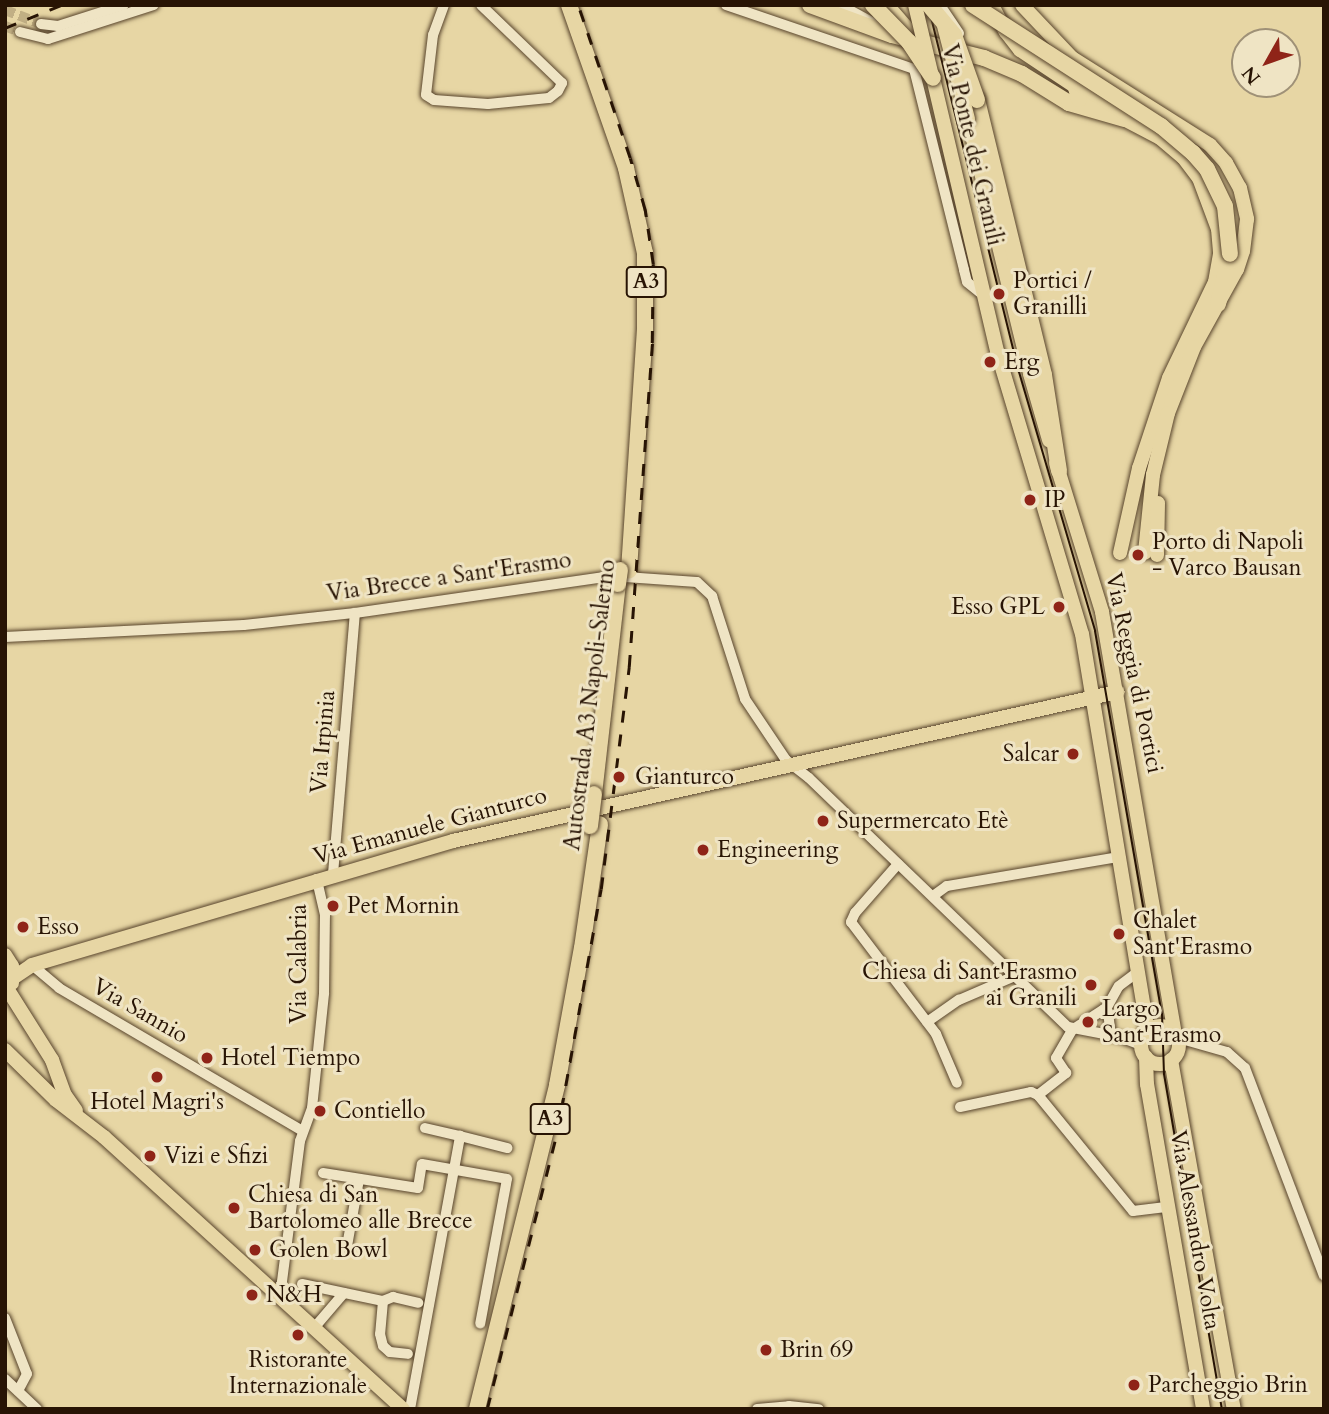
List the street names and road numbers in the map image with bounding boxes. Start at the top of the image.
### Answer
street label: Via Ponte dei Granili [935,41,1009,249]
road number: A3 [625,264,667,300]
street label: Via Brecce a Sant'Erasmo [325,546,573,608]
street label: Autostrada A3 Napoli-Salerno [558,558,622,852]
street label: Via Reggia di Portici [1099,570,1169,776]
street label: Via Irpinia [305,689,341,795]
street label: Via Emanuele Gianturco [310,782,550,870]
street label: Via Calabria [285,904,313,1024]
street label: Via Sannio [87,973,193,1049]
road number: A3 [529,1102,571,1136]
street label: Via Alessandro Volta [1164,1128,1226,1332]

